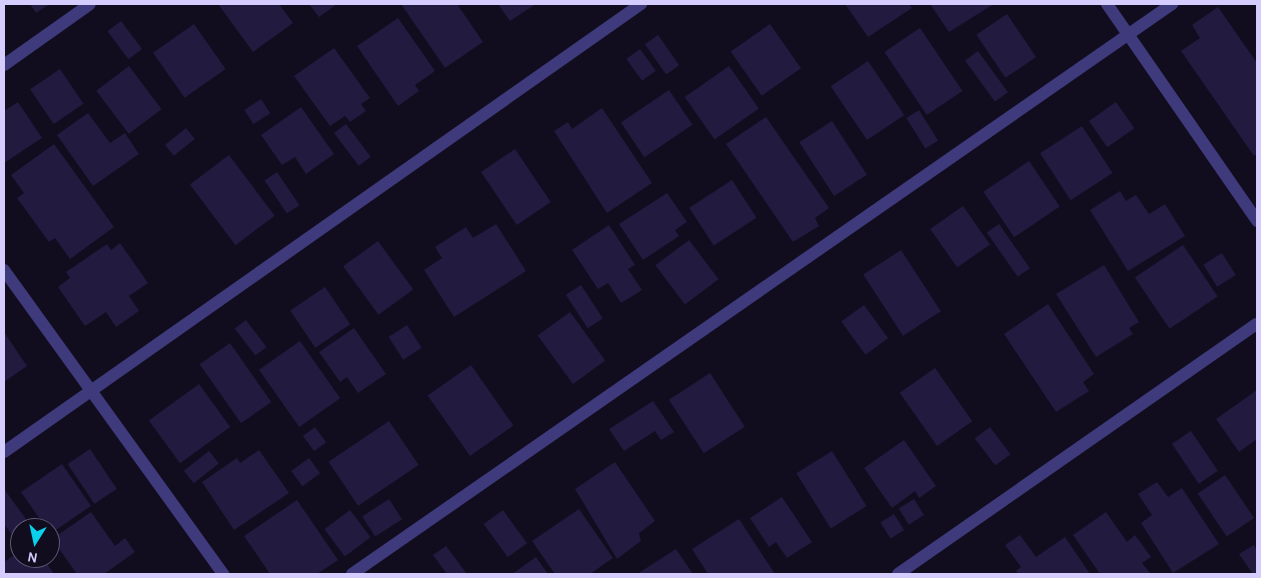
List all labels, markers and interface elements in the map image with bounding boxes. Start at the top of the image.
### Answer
north arrow [10,518,60,568]
text: N [26,548,39,567]

